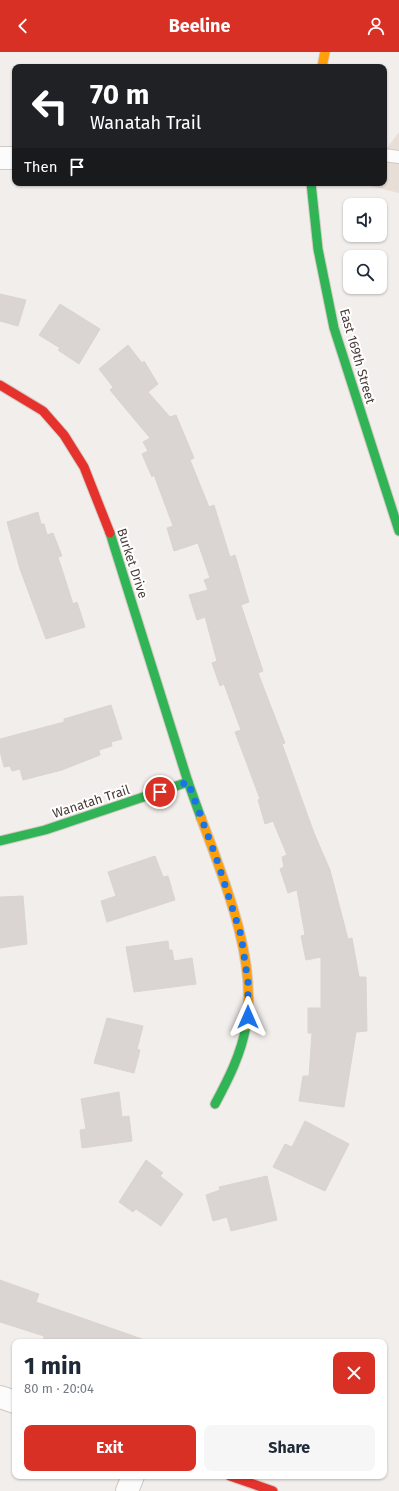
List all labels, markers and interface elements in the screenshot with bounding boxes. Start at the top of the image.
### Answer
icon: back [12,15,34,37]
text: Beeline [169,15,230,37]
icon: person [365,15,387,37]
text: 70 m [90,78,149,111]
icon: left [24,80,76,132]
text: Wanatah Trail [90,112,201,134]
icon: arrive [66,156,88,178]
text: Then [24,158,58,176]
map controls [343,198,387,294]
button: sound [343,198,387,242]
button: search [343,250,387,294]
street label: East 169th Street [337,307,378,406]
street label: Burket Drive [114,526,151,600]
pin [143,775,177,809]
icon: arrive [149,781,171,803]
street label: Wanatah Trail [51,782,132,821]
position arrow [227,996,269,1038]
text: 1 min [24,1352,82,1380]
button: close [333,1352,375,1394]
text: 80 m · 20:04 [24,1381,94,1396]
button: Exit [24,1425,196,1471]
button: Share [204,1425,375,1471]

